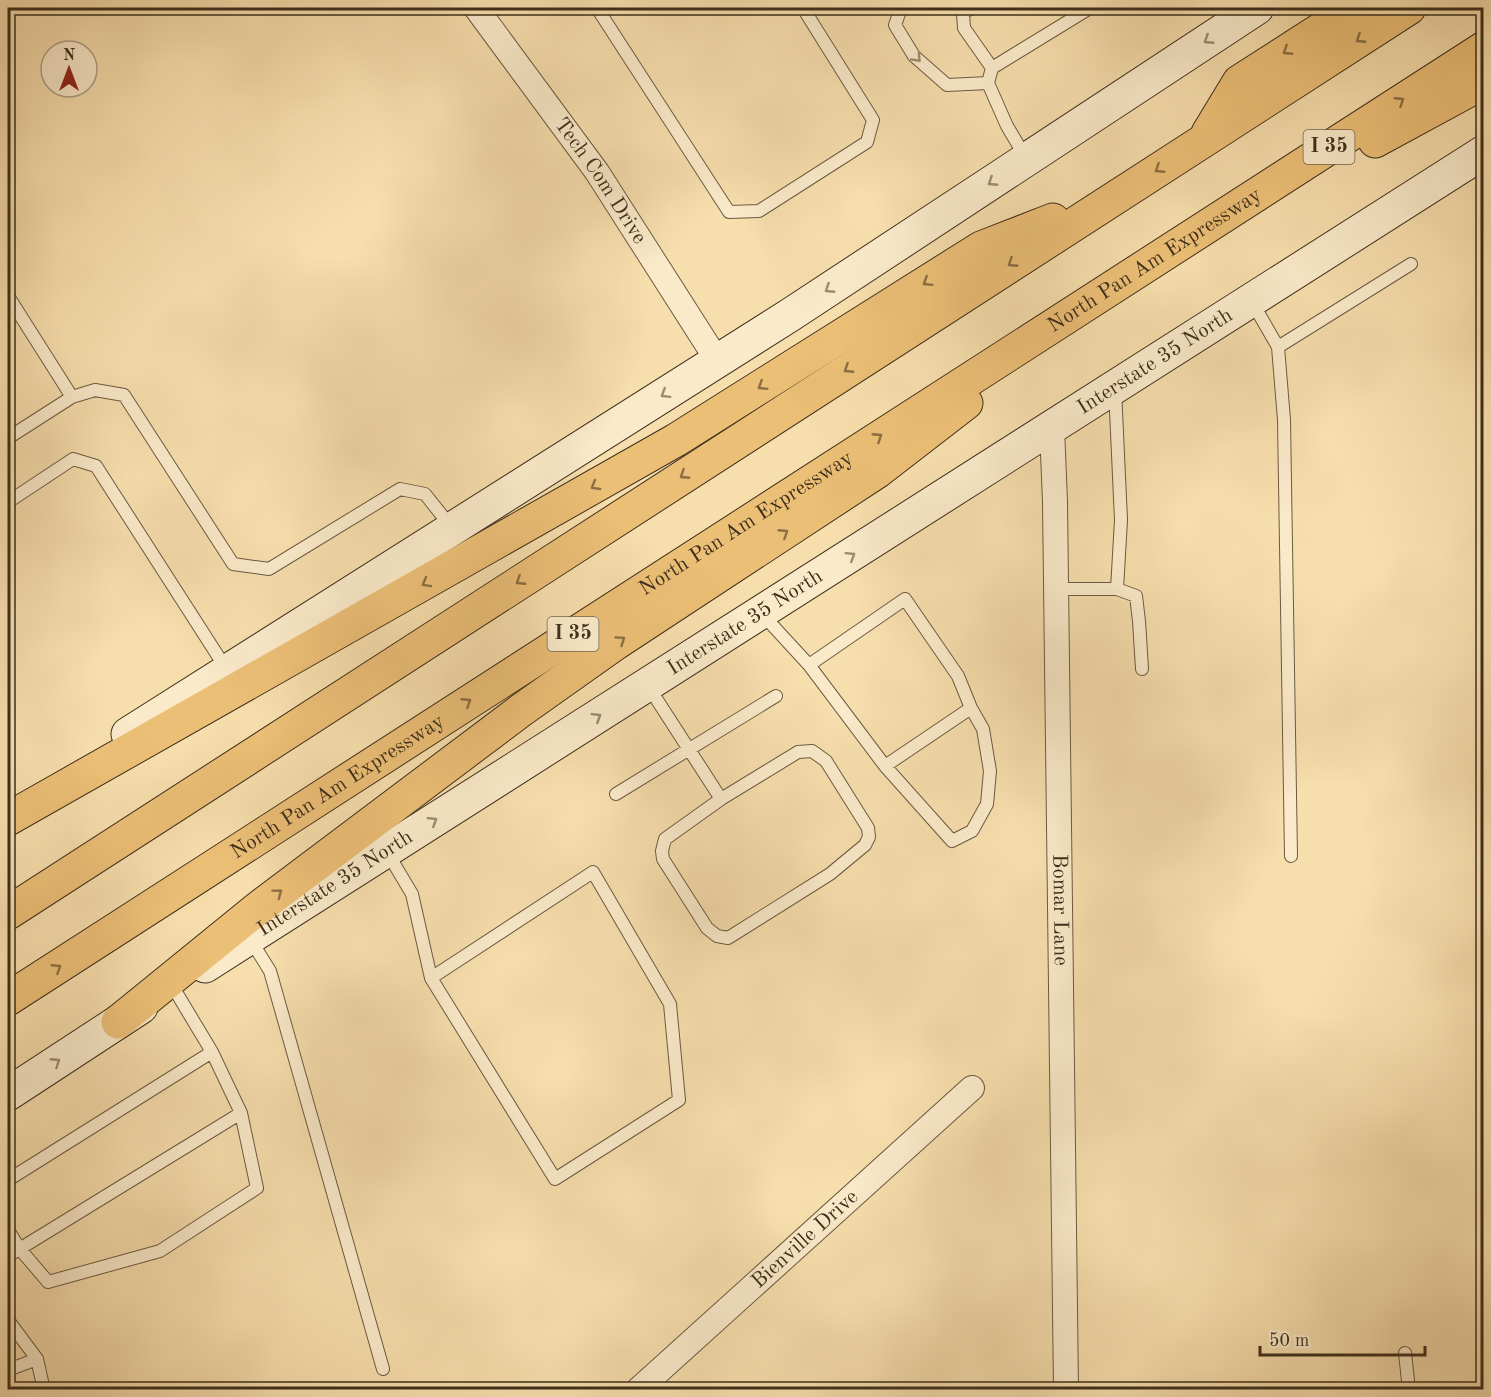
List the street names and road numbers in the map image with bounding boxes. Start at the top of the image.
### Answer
street label: Tech Com Drive [550,114,650,247]
road number: I 35 [1304,130,1354,164]
street label: North Pan Am Expressway [1044,184,1265,337]
street label: Interstate 35 North [1074,304,1236,418]
street label: North Pan Am Expressway [636,447,856,600]
street label: Interstate 35 North [664,565,826,679]
road number: I 35 [548,617,598,651]
street label: North Pan Am Expressway [227,710,448,863]
street label: Interstate 35 North [254,826,416,940]
street label: Bomar Lane [1049,854,1071,966]
street label: Bienville Drive [748,1186,862,1292]

